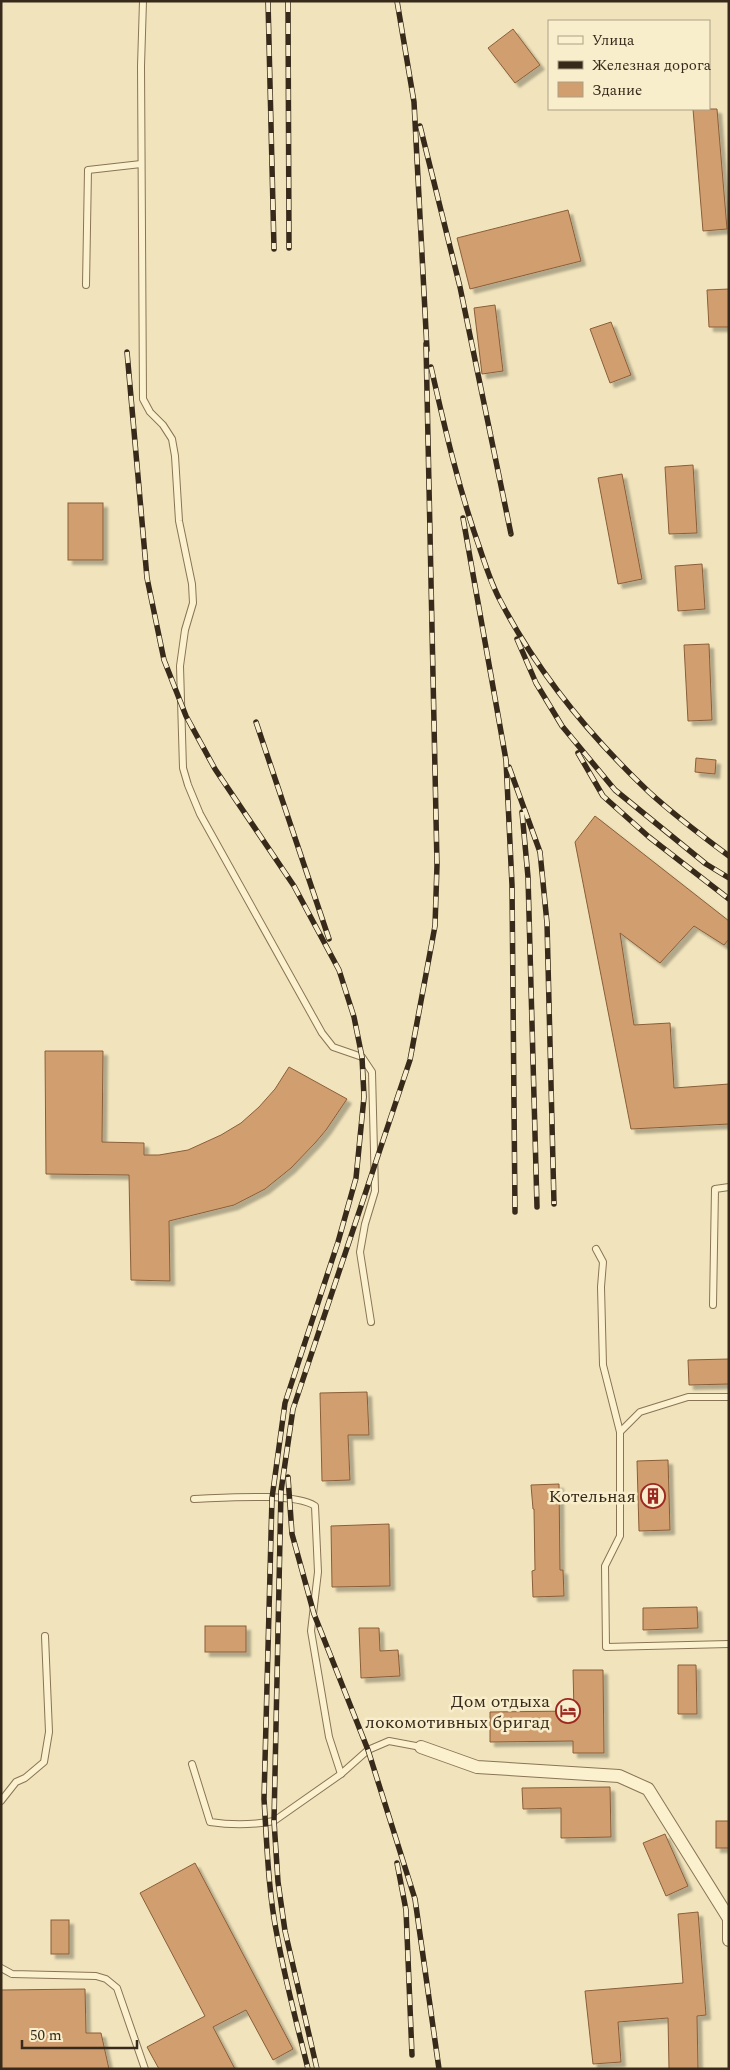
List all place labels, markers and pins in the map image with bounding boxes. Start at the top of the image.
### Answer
place label: Котельная [548,1483,636,1510]
building icon: Котельная [640,1483,666,1509]
place label: Дом отдыха локомотивных бригад [365,1688,550,1736]
hotel icon: Дом отдыха локомотивных бригад [555,1698,581,1724]

